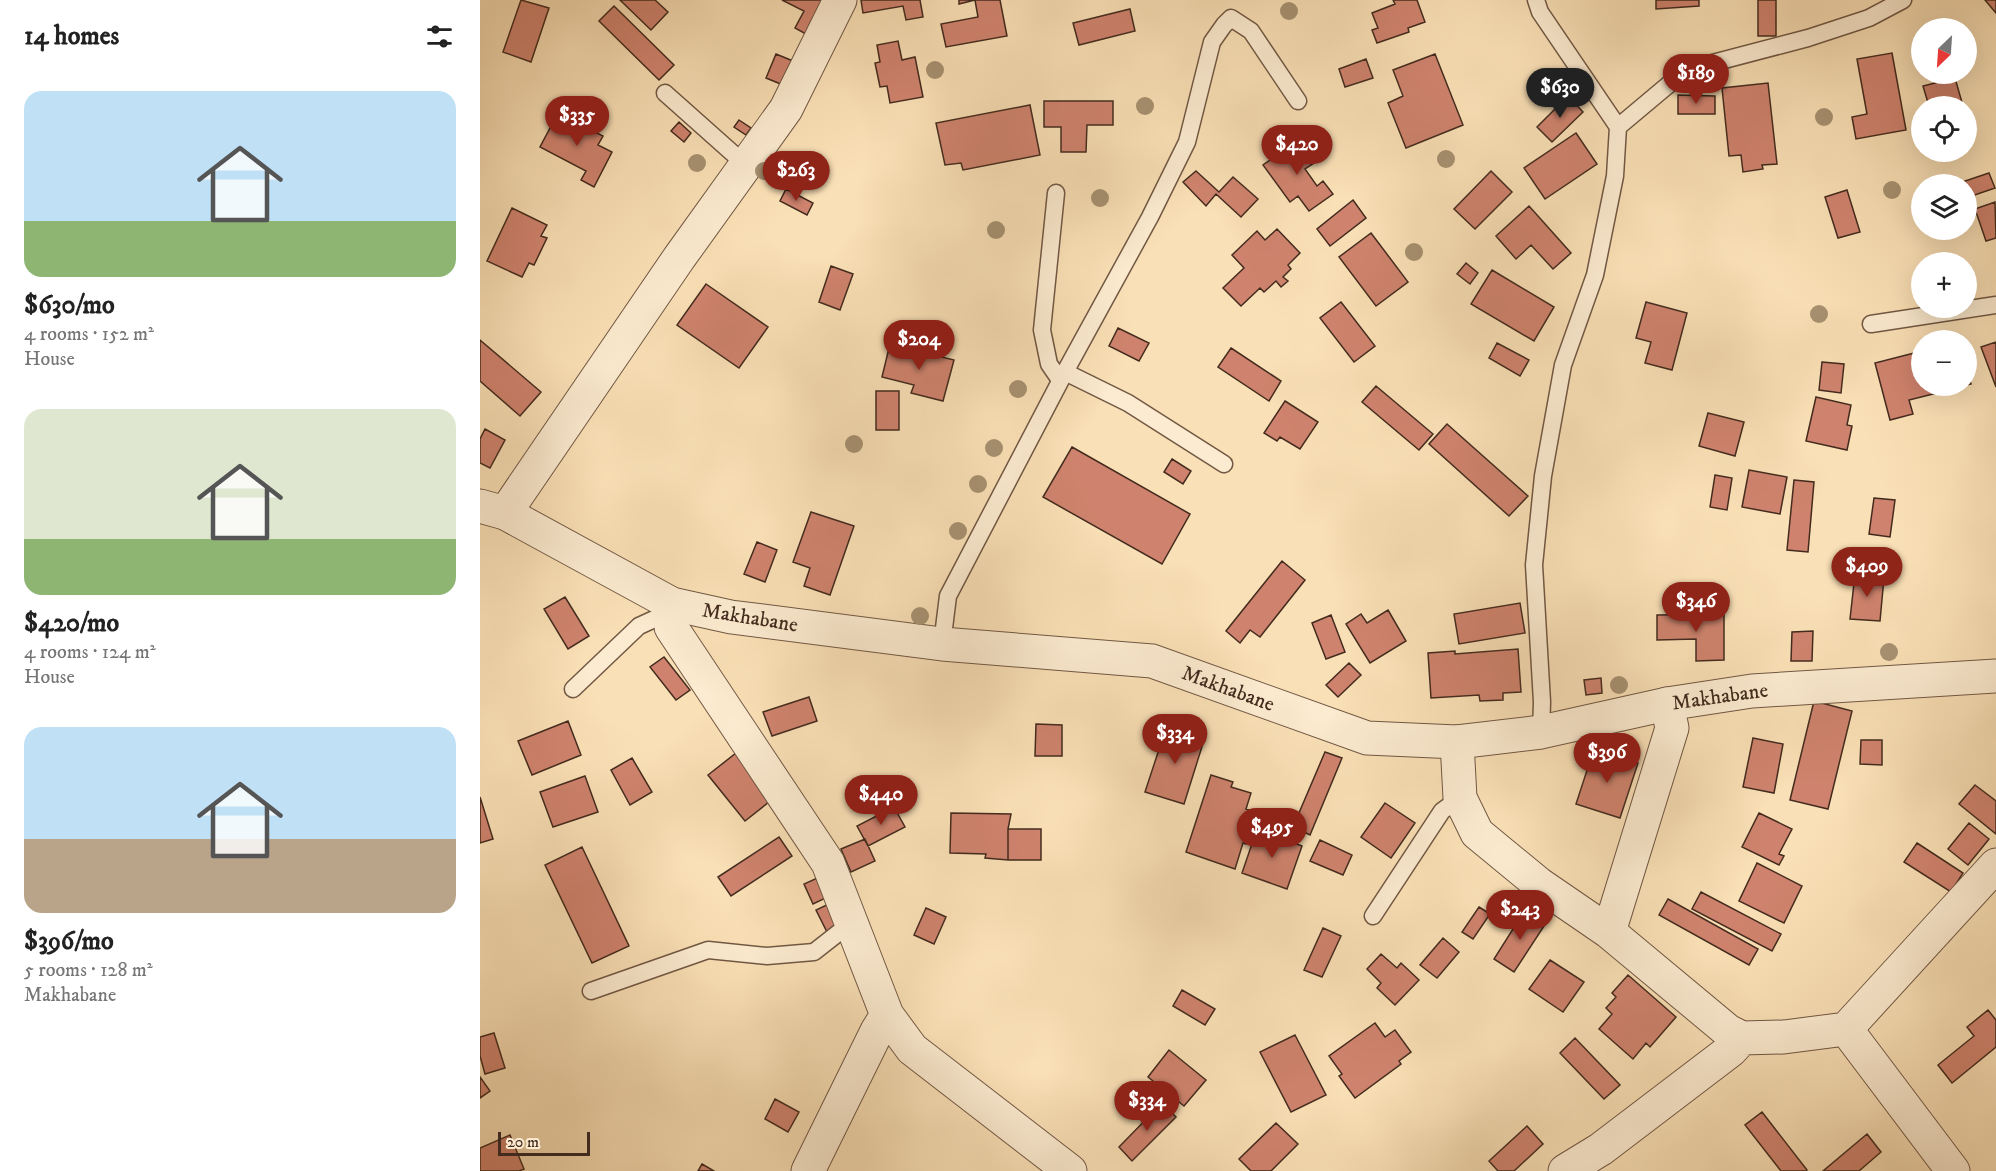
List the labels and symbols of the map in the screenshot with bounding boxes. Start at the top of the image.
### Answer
north arrow [1911,18,1977,84]
pin: $189 [1660,54,1732,105]
pin: $630 [1524,68,1596,119]
pin: $335 [541,96,613,147]
pin: $420 [1261,125,1333,176]
pin: $263 [760,151,832,202]
pin: $204 [883,320,955,371]
pin: $409 [1831,547,1903,598]
pin: $346 [1660,582,1732,633]
street label: Makhabane [700,598,800,638]
street label: Makhabane [1178,660,1278,718]
street label: Makhabane [1670,677,1770,717]
pin: $334 [1139,714,1211,765]
pin: $396 [1571,733,1643,784]
pin: $440 [845,775,917,826]
pin: $495 [1236,808,1308,859]
pin: $243 [1484,890,1556,941]
pin: $334 [1111,1081,1183,1132]
scale bar [498,1129,590,1156]

